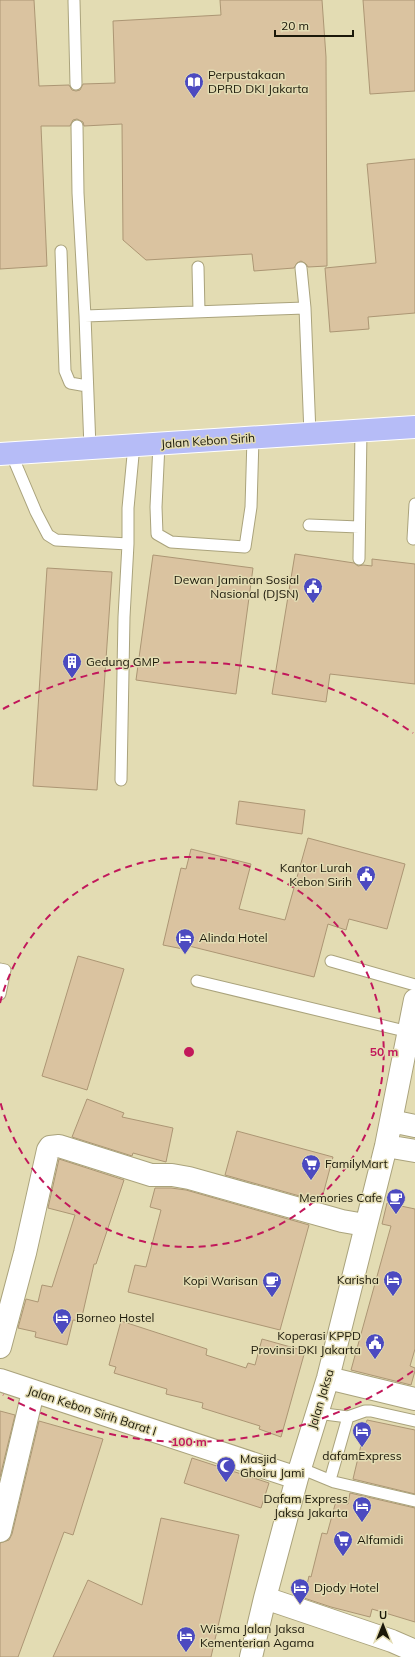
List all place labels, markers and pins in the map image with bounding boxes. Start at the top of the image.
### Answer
place label: Perpustakaan DPRD DKI Jakarta [208,67,309,96]
library icon: Perpustakaan DPRD DKI Jakarta [183,71,205,99]
place label: Dewan Jaminan Sosial Nasional (DJSN) [174,572,299,601]
public building icon: Dewan Jaminan Sosial Nasional (DJSN) [302,576,324,604]
building icon: Gedung GMP [61,651,83,679]
place label: Gedung GMP [86,654,160,669]
place label: Kantor Lurah Kebon Sirih [280,860,352,889]
public building icon: Kantor Lurah Kebon Sirih [355,864,377,892]
hotel icon: Alinda Hotel [174,927,196,955]
place label: Alinda Hotel [199,930,268,945]
centre of rings [182,1045,196,1059]
supermarket icon: FamilyMart [300,1153,322,1181]
place label: FamilyMart [325,1156,388,1171]
cafe icon: Memories Cafe [385,1187,407,1215]
place label: Memories Cafe [299,1190,382,1205]
hotel icon: Karisha [382,1269,404,1297]
cafe icon: Kopi Warisan [261,1270,283,1298]
place label: Karisha [337,1272,379,1287]
place label: Kopi Warisan [183,1273,258,1288]
hotel icon: Borneo Hostel [51,1307,73,1335]
place label: Borneo Hostel [76,1310,154,1325]
place label: Koperasi KPPD Provinsi DKI Jakarta [251,1328,361,1357]
public building icon: Koperasi KPPD Provinsi DKI Jakarta [364,1332,386,1360]
hotel icon: dafamExpress [351,1420,373,1448]
place label: dafamExpress [322,1448,402,1463]
place label: Masjid Ghoiru Jami [240,1451,305,1480]
mosque icon: Masjid Ghoiru Jami [215,1455,237,1483]
place label: Dafam Express Jaksa Jakarta [264,1491,348,1520]
hotel icon: Dafam Express Jaksa Jakarta [351,1495,373,1523]
supermarket icon: Alfamidi [332,1529,354,1557]
place label: Alfamidi [357,1532,403,1547]
hotel icon: Djody Hotel [289,1577,311,1605]
place label: Djody Hotel [314,1580,379,1595]
place label: Wisma Jalan Jaksa Kementerian Agama [200,1621,314,1650]
hotel icon: Wisma Jalan Jaksa Kementerian Agama [175,1625,197,1653]

